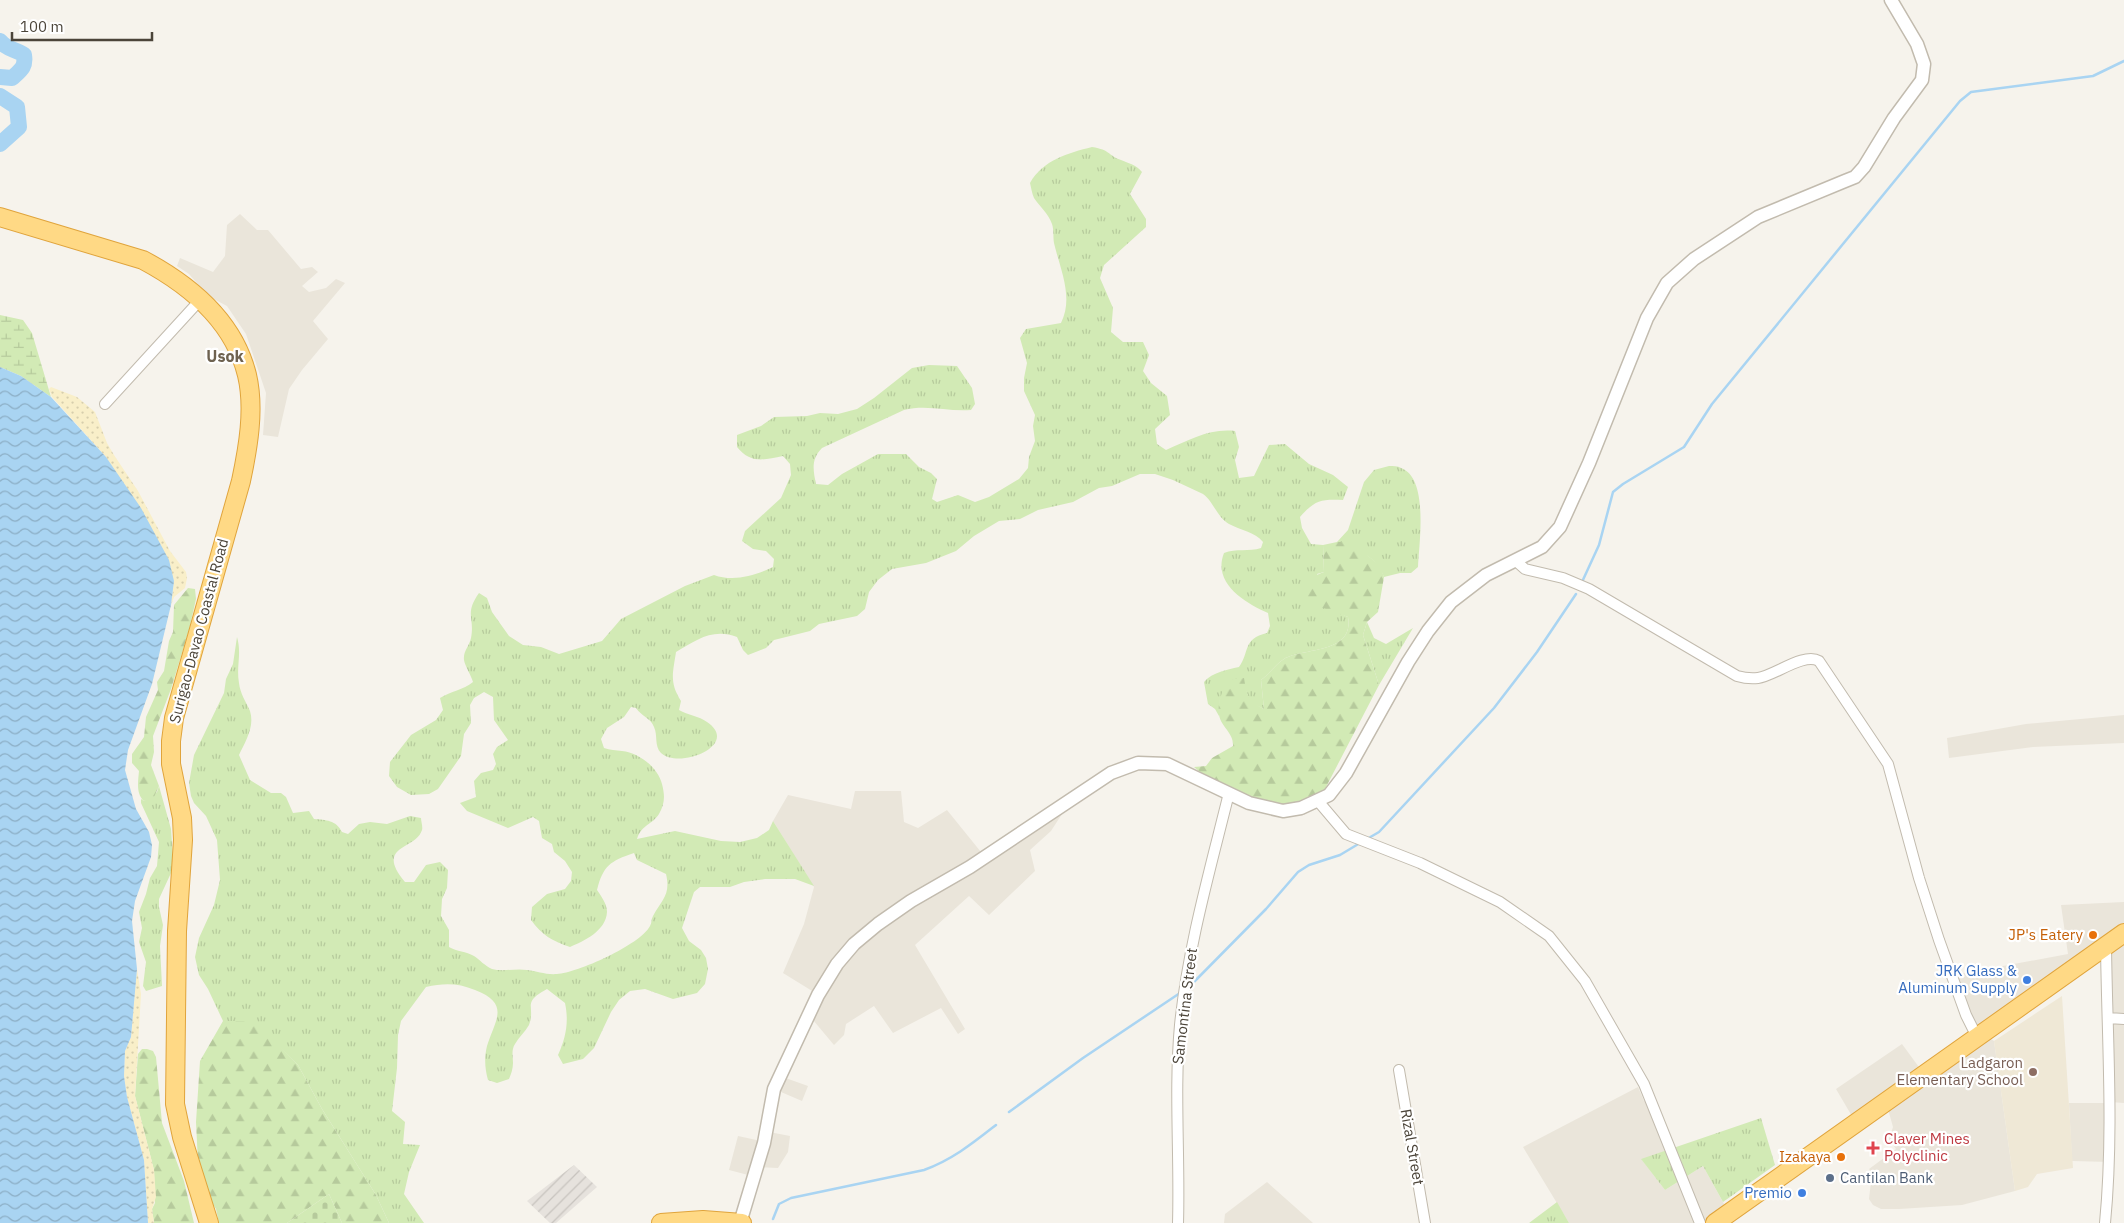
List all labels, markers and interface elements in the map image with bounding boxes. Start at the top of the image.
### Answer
scale bar [12,10,152,42]
text: 100 m [20,17,64,36]
district label: Usok [206,346,244,366]
street label: Surigao-Davao Coastal Road [165,536,232,725]
place label: JP's Eatery [2008,925,2083,944]
marker: JP's Eatery [2087,929,2099,941]
street label: Samontina Street [1168,947,1201,1065]
place label: JRK Glass & Aluminum Supply [1898,961,2018,997]
marker: JRK Glass & Aluminum Supply [2021,974,2033,986]
place label: Ladgaron Elementary School [1896,1053,2023,1089]
marker: Ladgaron Elementary School [2027,1066,2039,1078]
street label: Rizal Street [1396,1107,1429,1187]
place label: Claver Mines Polyclinic [1884,1129,1970,1165]
marker: Claver Mines Polyclinic [1866,1141,1880,1155]
place label: Izakaya [1779,1147,1831,1166]
marker: Izakaya [1835,1151,1847,1163]
place label: Cantilan Bank [1840,1168,1933,1187]
marker: Cantilan Bank [1824,1172,1836,1184]
place label: Premio [1744,1183,1792,1202]
marker: Premio [1796,1187,1808,1199]

